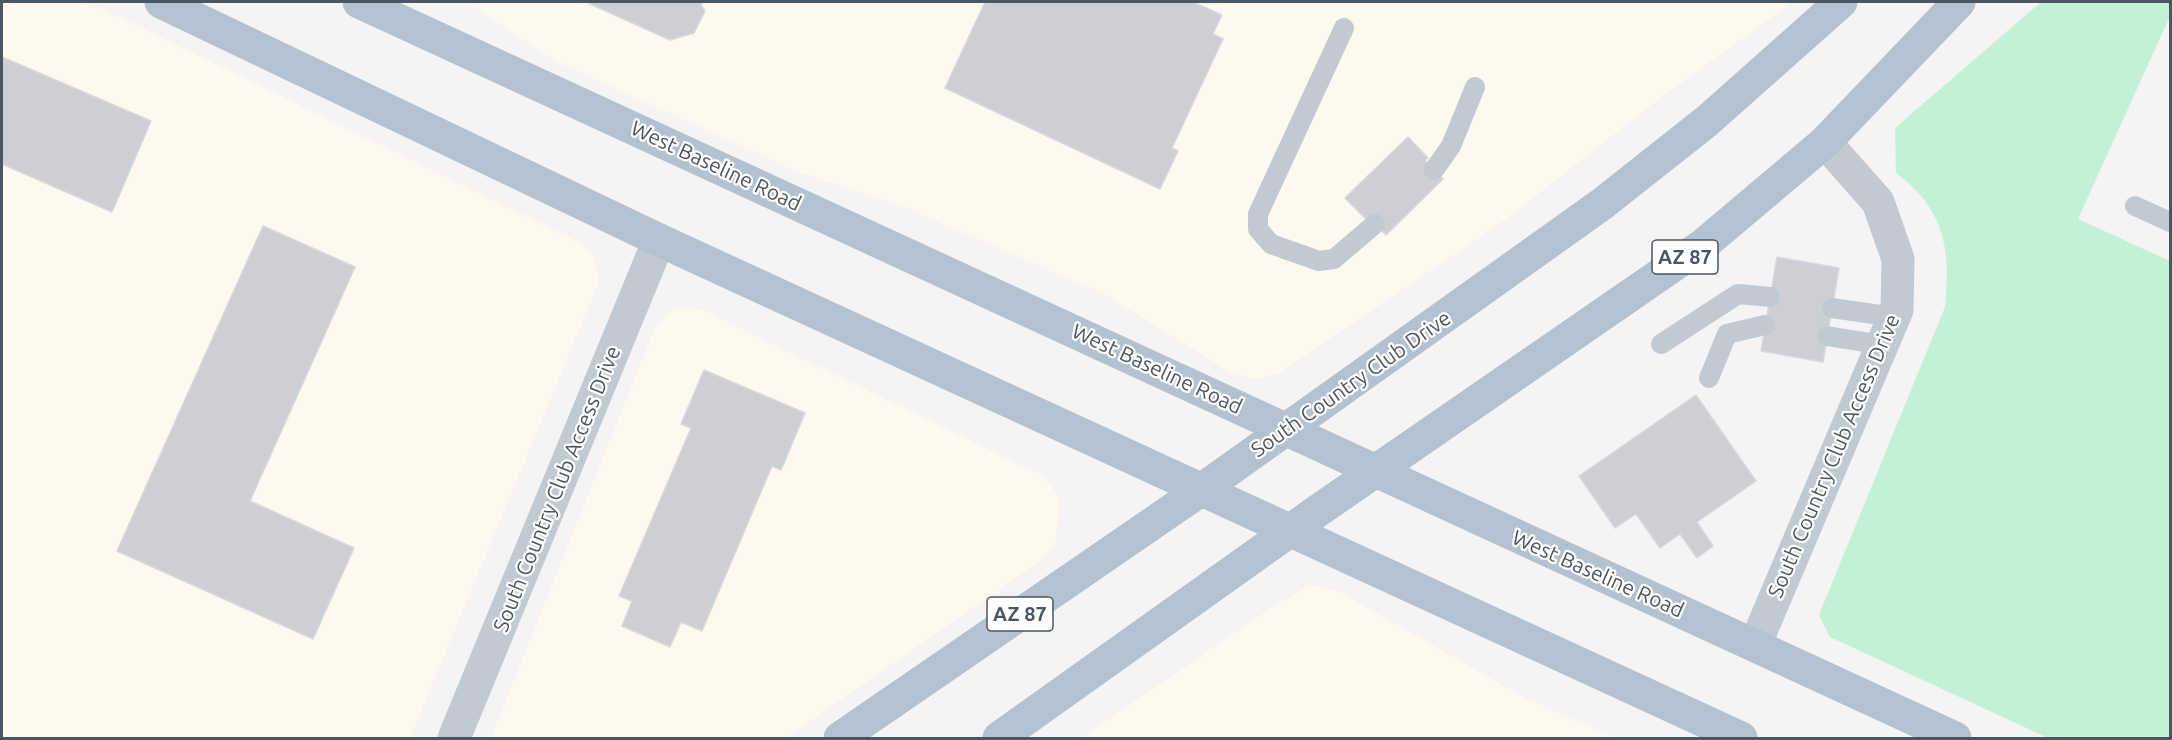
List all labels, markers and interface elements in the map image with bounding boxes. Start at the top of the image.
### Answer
street label: West Baseline Road [627,115,805,217]
road number: AZ 87 [1652,240,1718,274]
street label: South Country Club Drive [1246,305,1456,463]
street label: South Country Club Access Drive [1763,310,1905,602]
street label: West Baseline Road [1068,318,1246,420]
street label: South Country Club Access Drive [488,343,626,635]
street label: West Baseline Road [1508,525,1688,623]
road number: AZ 87 [987,597,1053,631]

